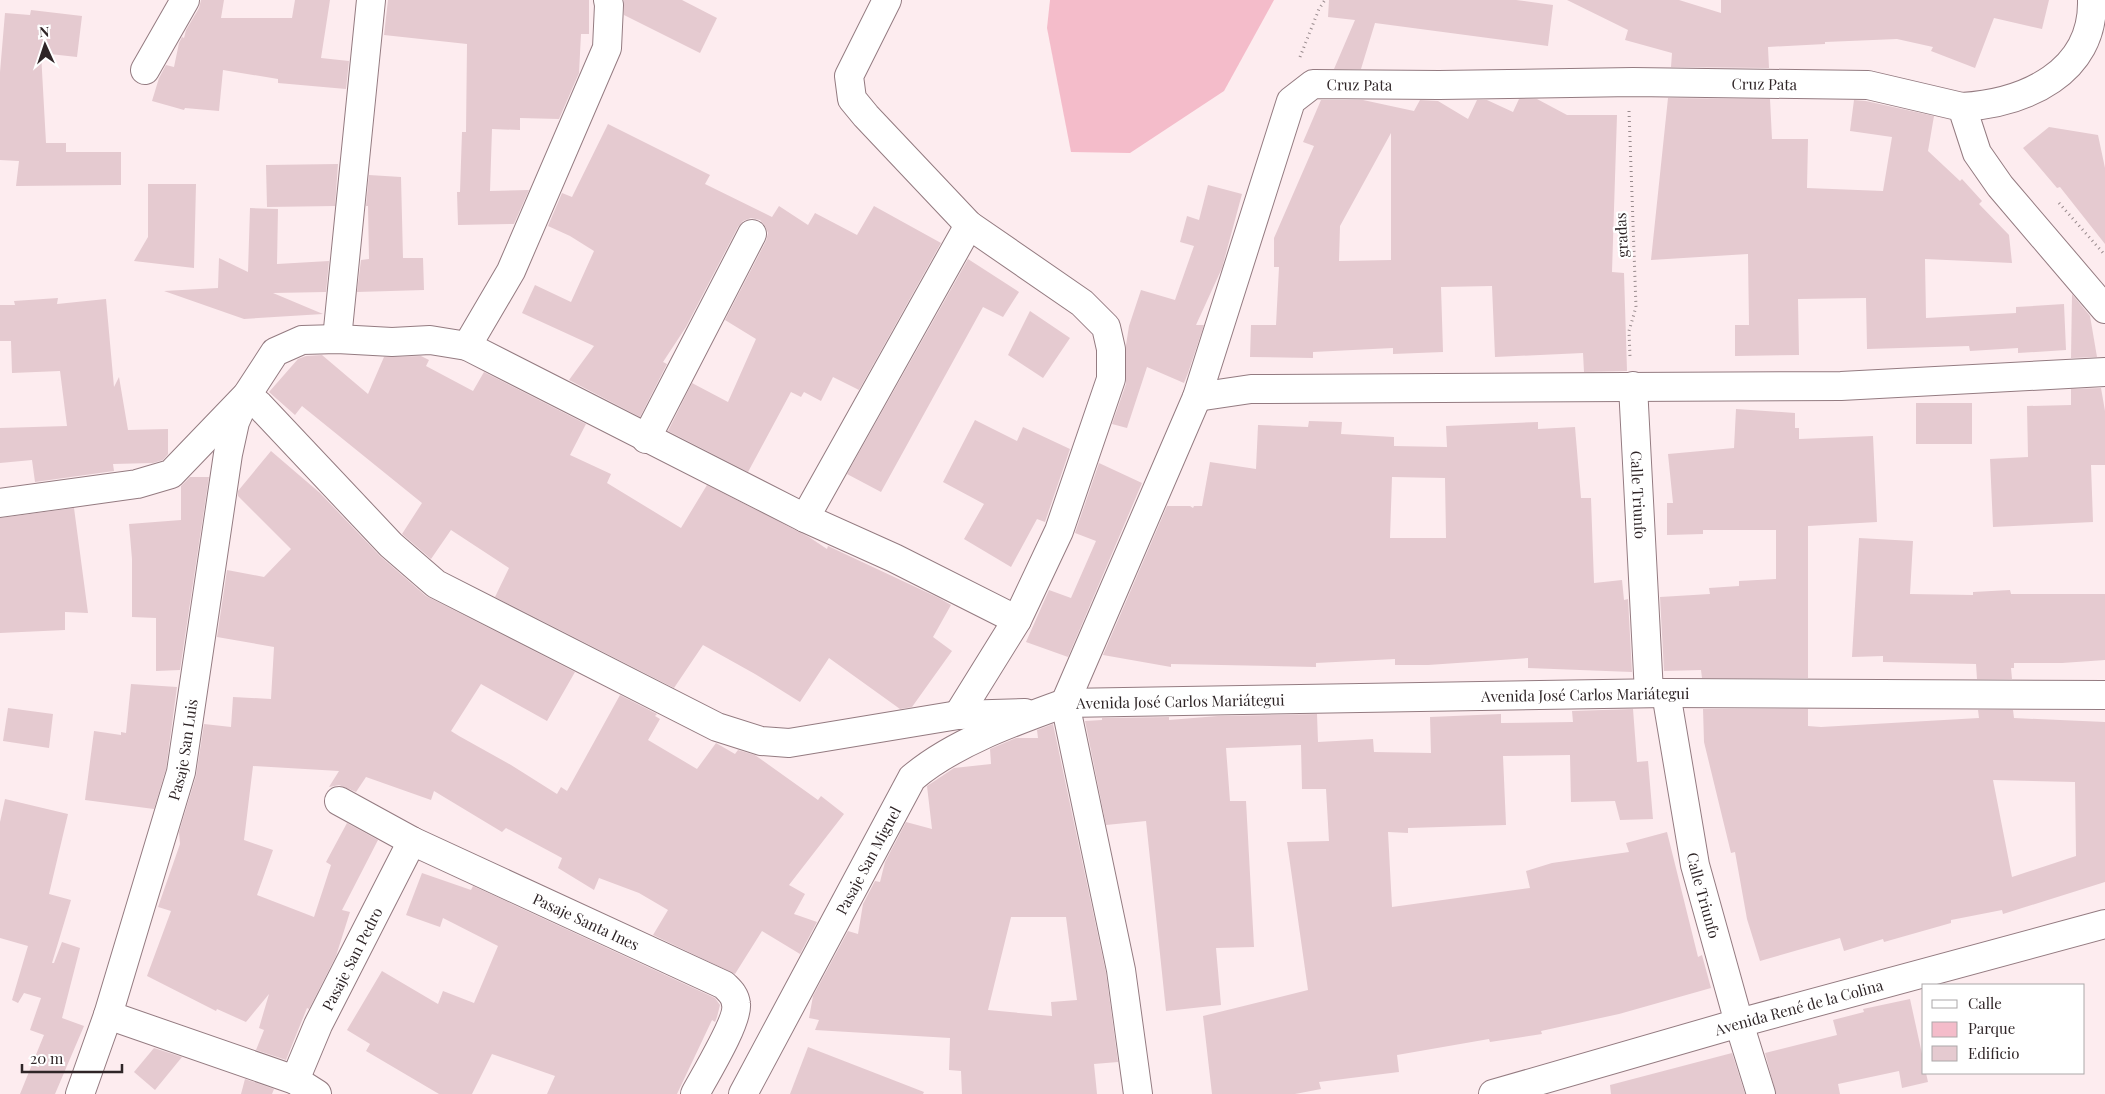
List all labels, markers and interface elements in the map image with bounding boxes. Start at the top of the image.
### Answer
north arrow [20,20,70,70]
text: N [39,22,50,41]
street label: Cruz Pata [1731,73,1798,94]
street label: Cruz Pata [1327,74,1393,95]
street label: gradas [1610,212,1632,258]
street label: Calle Triunfo [1626,450,1651,539]
street label: Avenida José Carlos Mariátegui [1480,683,1690,706]
street label: Avenida José Carlos Mariátegui [1075,689,1285,713]
street label: Pasaje San Luis [163,698,202,803]
street label: Pasaje San Miguel [831,803,905,918]
street label: Calle Triunfo [1683,851,1725,941]
street label: Pasaje Santa Ines [530,888,643,955]
street label: Pasaje San Pedro [317,904,387,1014]
street label: Avenida René de la Colina [1711,974,1886,1040]
legend [1922,984,2085,1074]
text: Calle [1968,993,2002,1013]
text: Parque [1968,1018,2015,1038]
scale bar [22,1042,122,1074]
text: Edificio [1968,1043,2019,1063]
text: 20 m [30,1048,64,1068]

